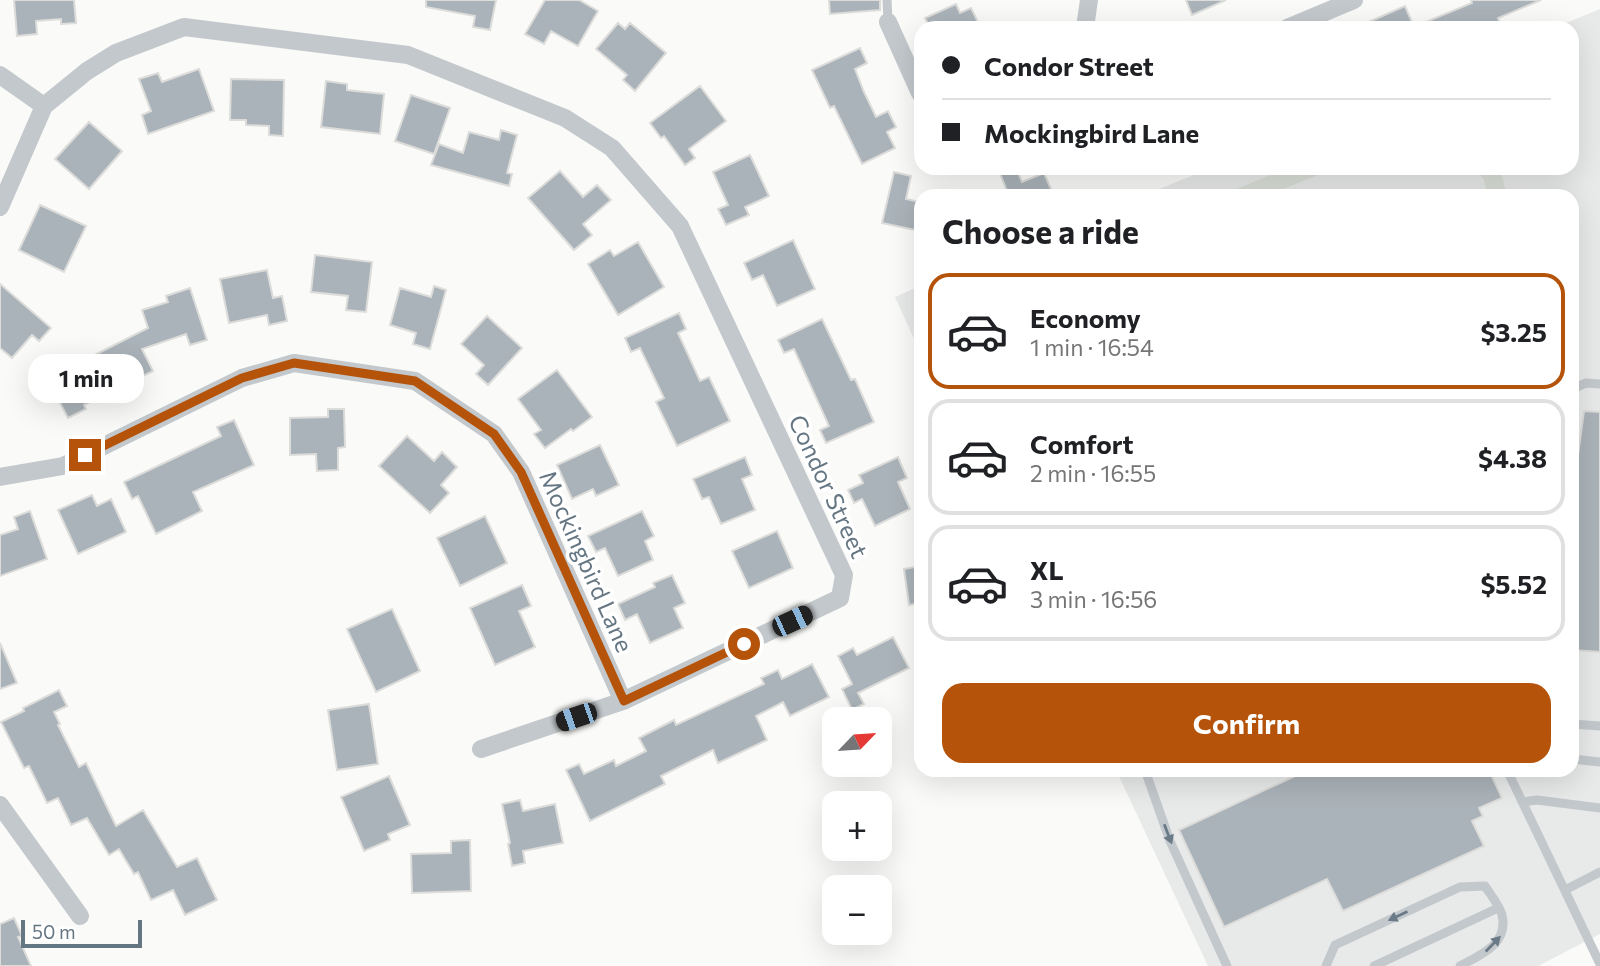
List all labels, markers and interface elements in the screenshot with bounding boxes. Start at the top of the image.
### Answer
text: Condor Street [984,50,1154,81]
text: Mockingbird Lane [984,117,1199,148]
text: Choose a ride [942,211,1139,251]
icon: car [946,300,1009,363]
text: Economy [1030,302,1141,333]
text: $3.25 [1480,316,1547,347]
text: 1 min · 16:54 [1030,333,1154,361]
callout: 1 min [27,354,143,402]
text: 1 min [59,364,113,392]
street label: Condor Street [783,410,875,562]
icon: car [946,426,1009,489]
text: Comfort [1030,428,1133,459]
route end [69,439,101,471]
text: $4.38 [1478,442,1547,473]
text: 2 min · 16:55 [1030,459,1156,487]
street label: Mockingbird Lane [534,466,640,656]
icon: car [946,552,1009,615]
text: XL [1030,554,1064,585]
text: $5.52 [1480,568,1547,599]
text: 3 min · 16:56 [1030,585,1157,613]
car [769,603,816,639]
route start [728,628,760,660]
button: Confirm [942,683,1551,763]
car [553,700,600,734]
north arrow [822,707,892,777]
map controls [822,707,892,945]
button: + [822,791,892,861]
one-way arrow [1162,824,1173,845]
button: − [822,875,892,945]
one-way arrow [1388,910,1408,922]
scale bar [21,917,142,949]
text: 50 m [32,920,76,943]
one-way arrow [1485,935,1502,952]

